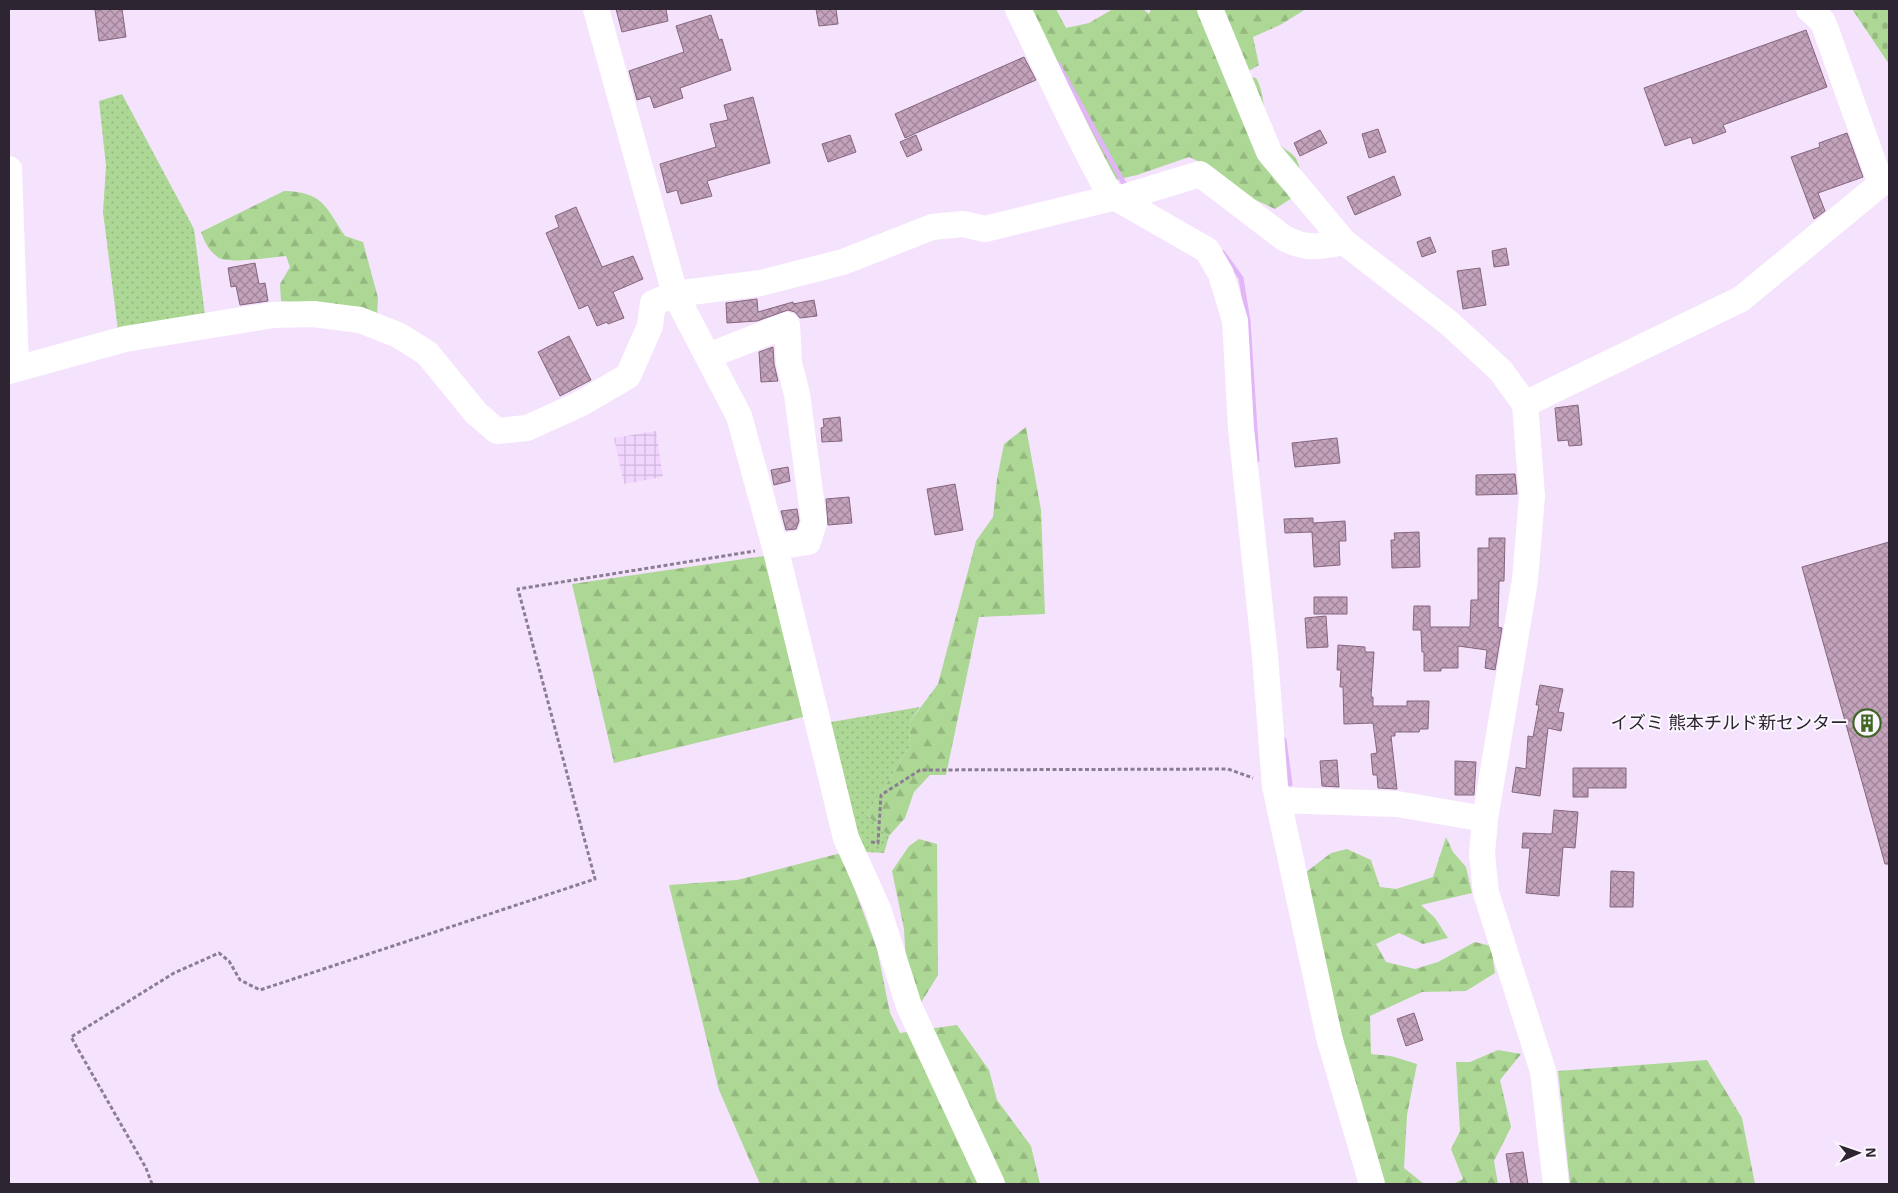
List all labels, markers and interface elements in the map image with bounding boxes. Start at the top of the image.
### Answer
building icon: イズミ 熊本チルド新センター [1852,708,1882,738]
place label: イズミ 熊本チルド新センター [1611,711,1848,733]
north arrow [1833,1128,1883,1178]
text: N [1863,1147,1880,1158]

